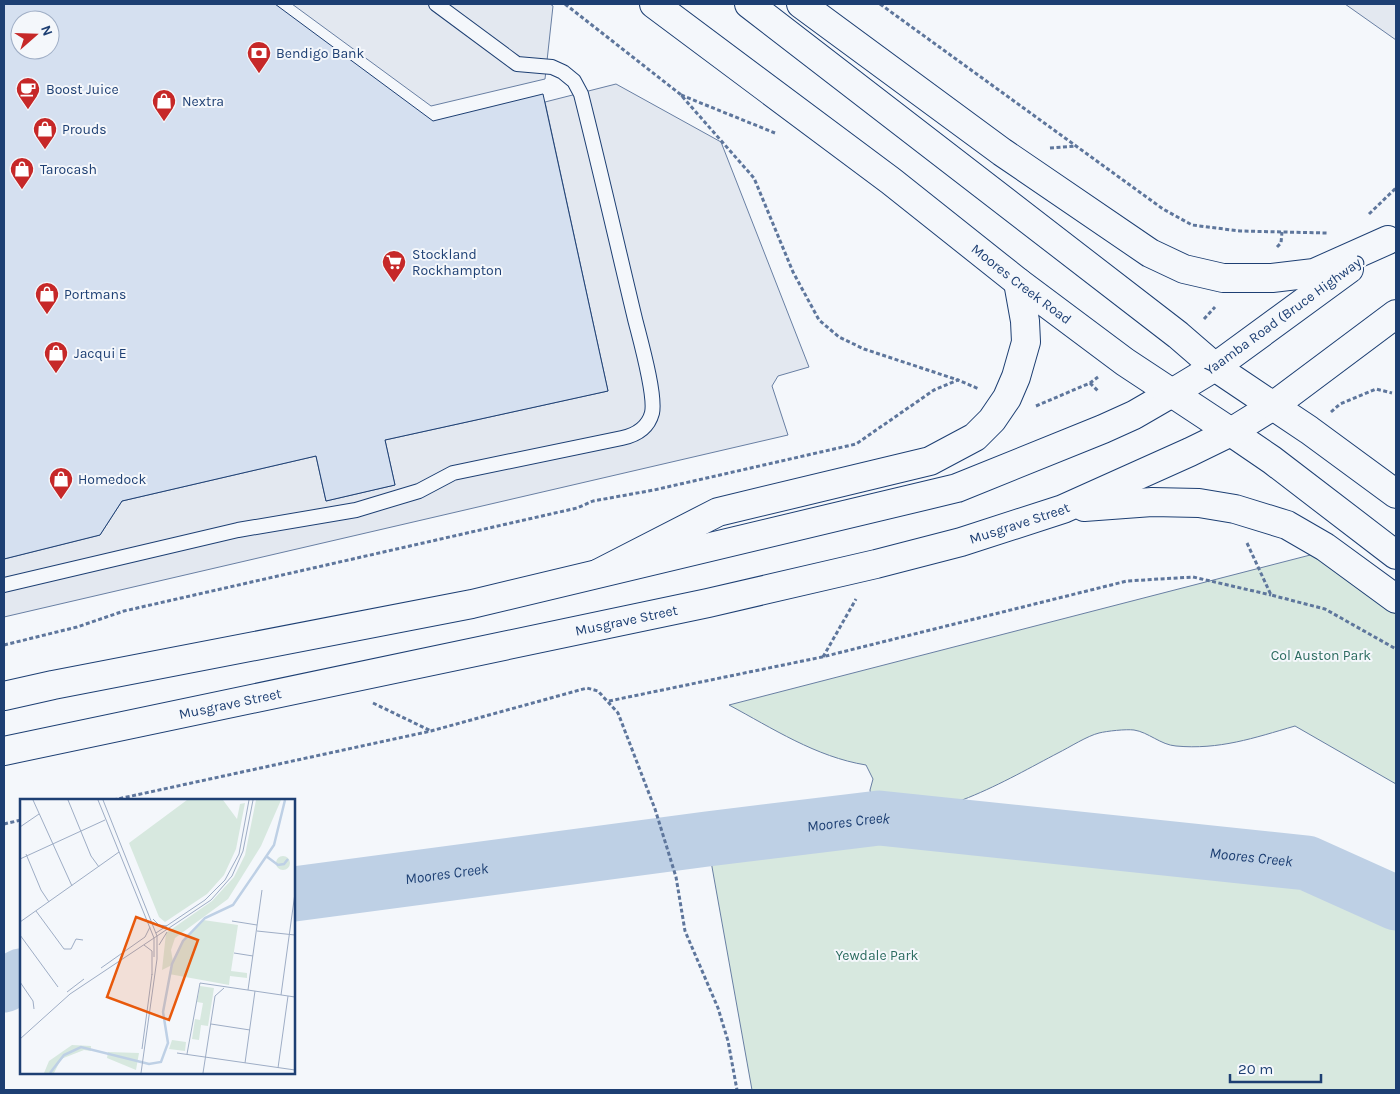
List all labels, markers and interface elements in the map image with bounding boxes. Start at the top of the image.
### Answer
north arrow [10,10,60,60]
text: N [37,23,56,38]
bank icon: Bendigo Bank [246,40,272,74]
place label: Bendigo Bank [276,45,365,62]
cafe icon: Boost Juice [15,76,41,110]
place label: Boost Juice [46,81,119,98]
shop icon: Nextra [151,88,177,122]
place label: Nextra [182,93,224,110]
shop icon: Prouds [32,116,58,150]
place label: Prouds [62,121,107,138]
shop icon: Tarocash [9,156,35,190]
place label: Tarocash [40,161,97,178]
street label: Moores Creek Road [968,240,1075,328]
place label: Stockland Rockhampton [412,246,502,279]
supermarket icon: Stockland Rockhampton [381,249,407,283]
street label: Yaamba Road (Bruce Highway) [1201,251,1369,379]
shop icon: Portmans [34,281,60,315]
place label: Portmans [64,286,126,303]
shop icon: Jacqui E [43,340,69,374]
place label: Jacqui E [74,345,127,362]
shop icon: Homedock [48,466,74,500]
place label: Homedock [78,471,146,488]
street label: Musgrave Street [967,499,1072,547]
street label: Musgrave Street [574,601,679,639]
park label: Col Auston Park [1271,647,1371,664]
street label: Musgrave Street [177,684,283,723]
inset map [20,799,295,1074]
water label: Moores Creek [806,809,891,836]
water label: Moores Creek [1209,844,1294,870]
water label: Moores Creek [404,859,490,888]
park label: Yewdale Park [836,947,919,964]
scale bar [1230,1052,1321,1084]
text: 20 m [1238,1060,1273,1078]

